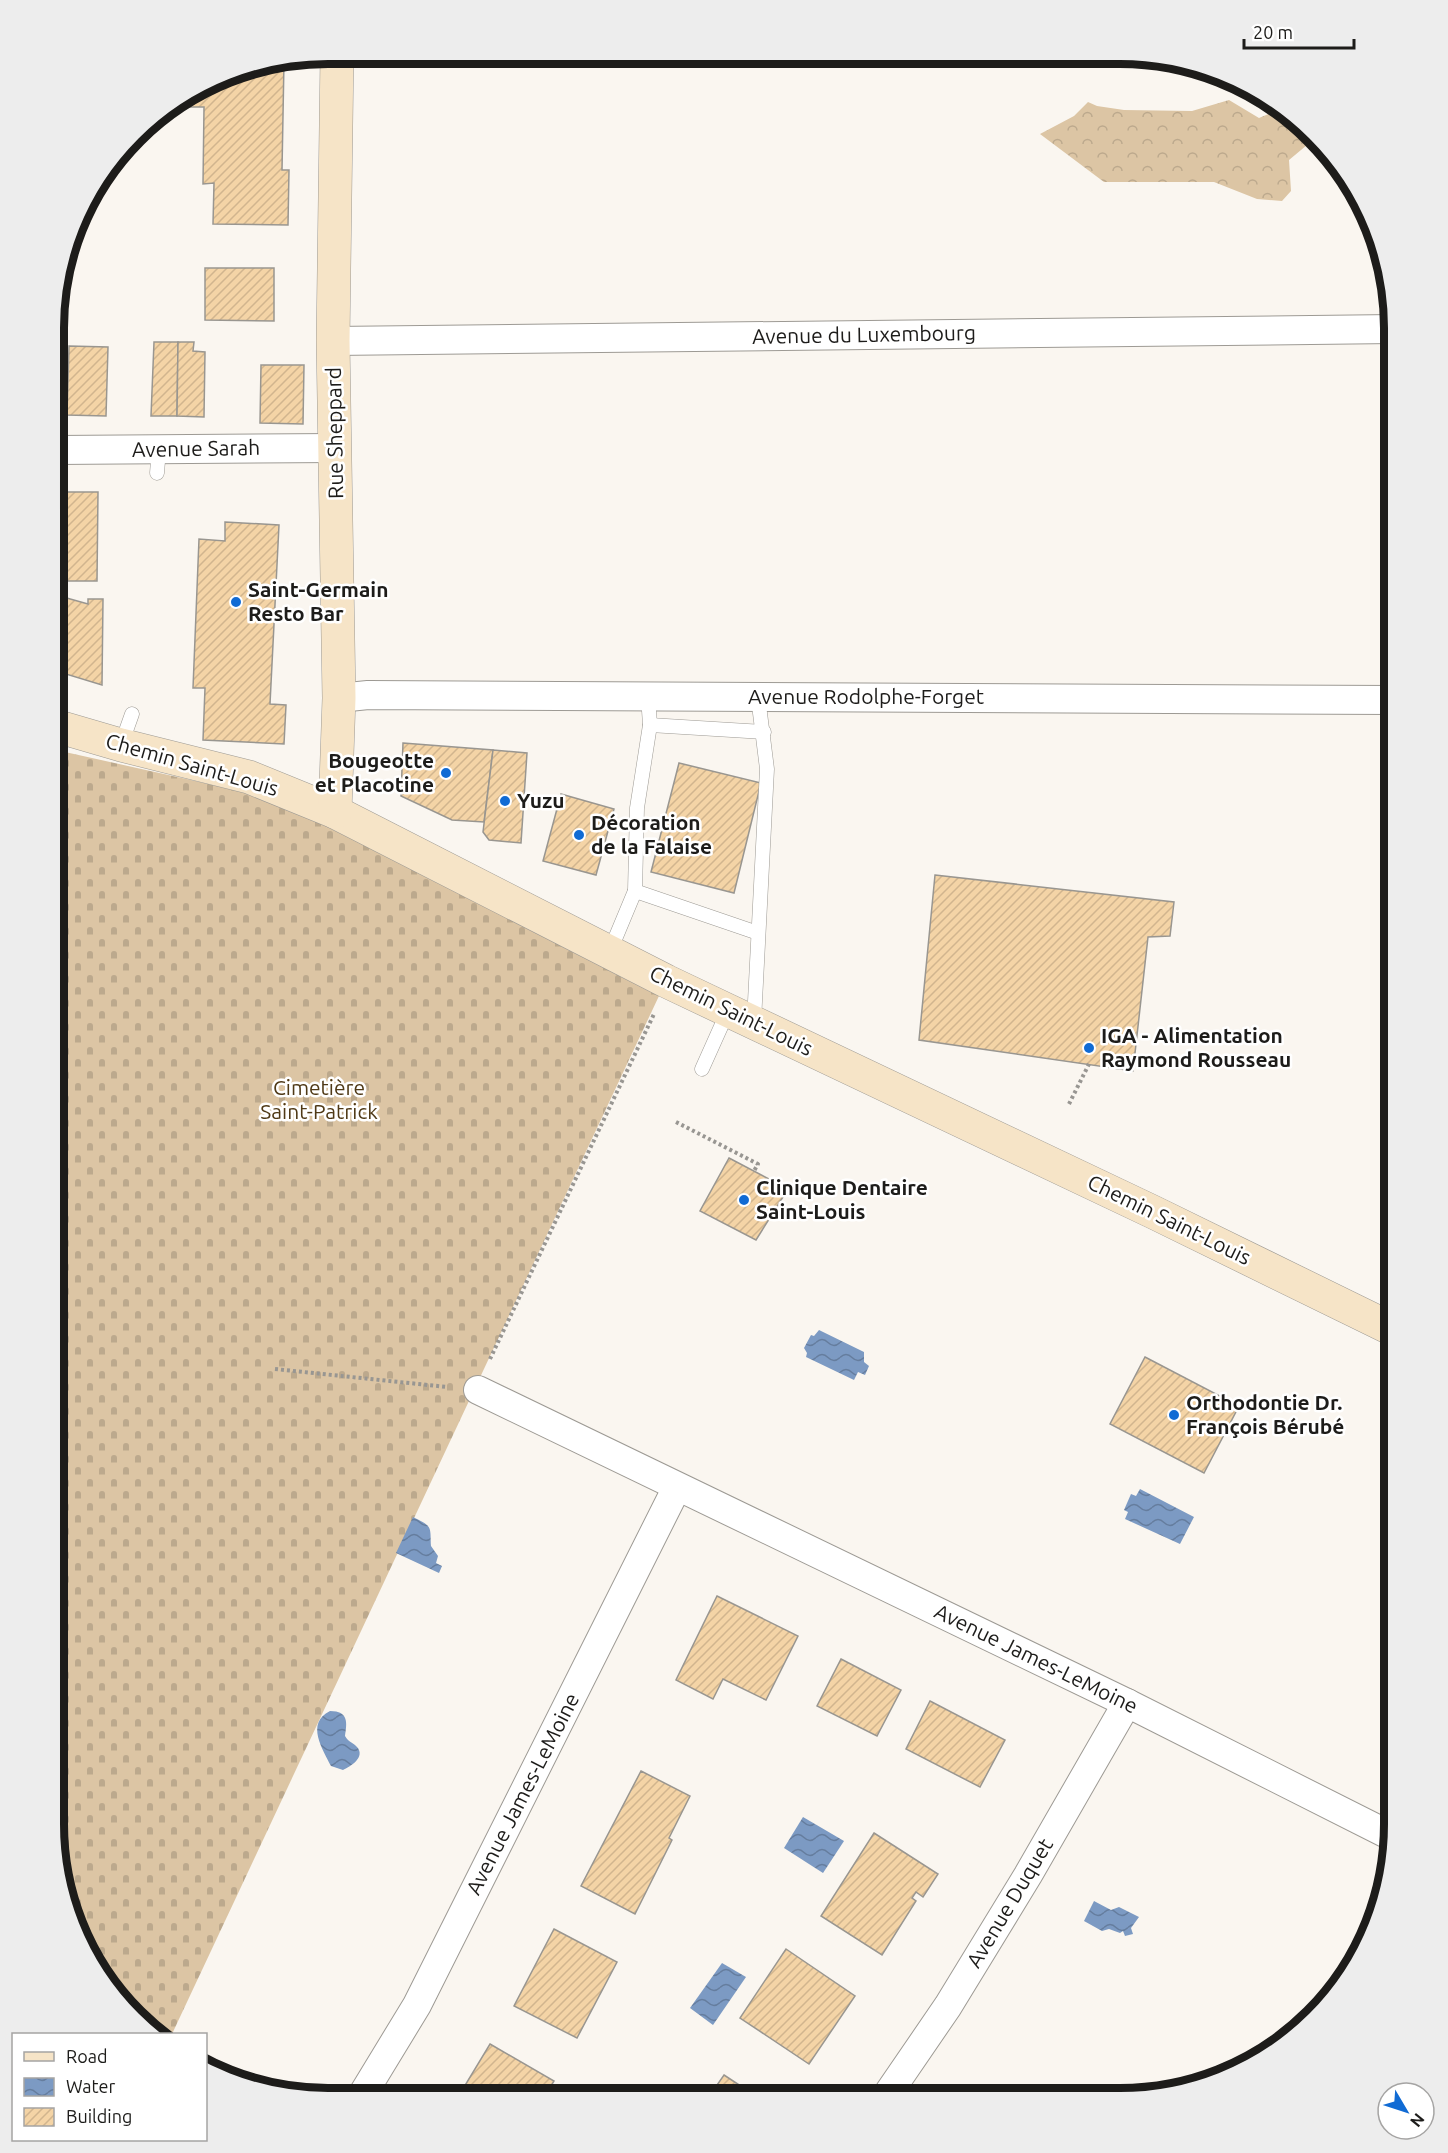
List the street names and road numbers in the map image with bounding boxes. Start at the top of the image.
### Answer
street label: Avenue du Luxembourg [752,320,976,348]
street label: Rue Sheppard [321,367,347,499]
street label: Avenue Sarah [132,435,260,461]
street label: Avenue Rodolphe-Forget [748,684,984,708]
street label: Chemin Saint-Louis [103,728,281,800]
street label: Chemin Saint-Louis [646,960,817,1060]
street label: Chemin Saint-Louis [1084,1169,1255,1269]
street label: Avenue James-LeMoine [931,1598,1142,1718]
street label: Avenue James-LeMoine [461,1689,583,1898]
street label: Avenue Duquet [961,1834,1057,1971]

